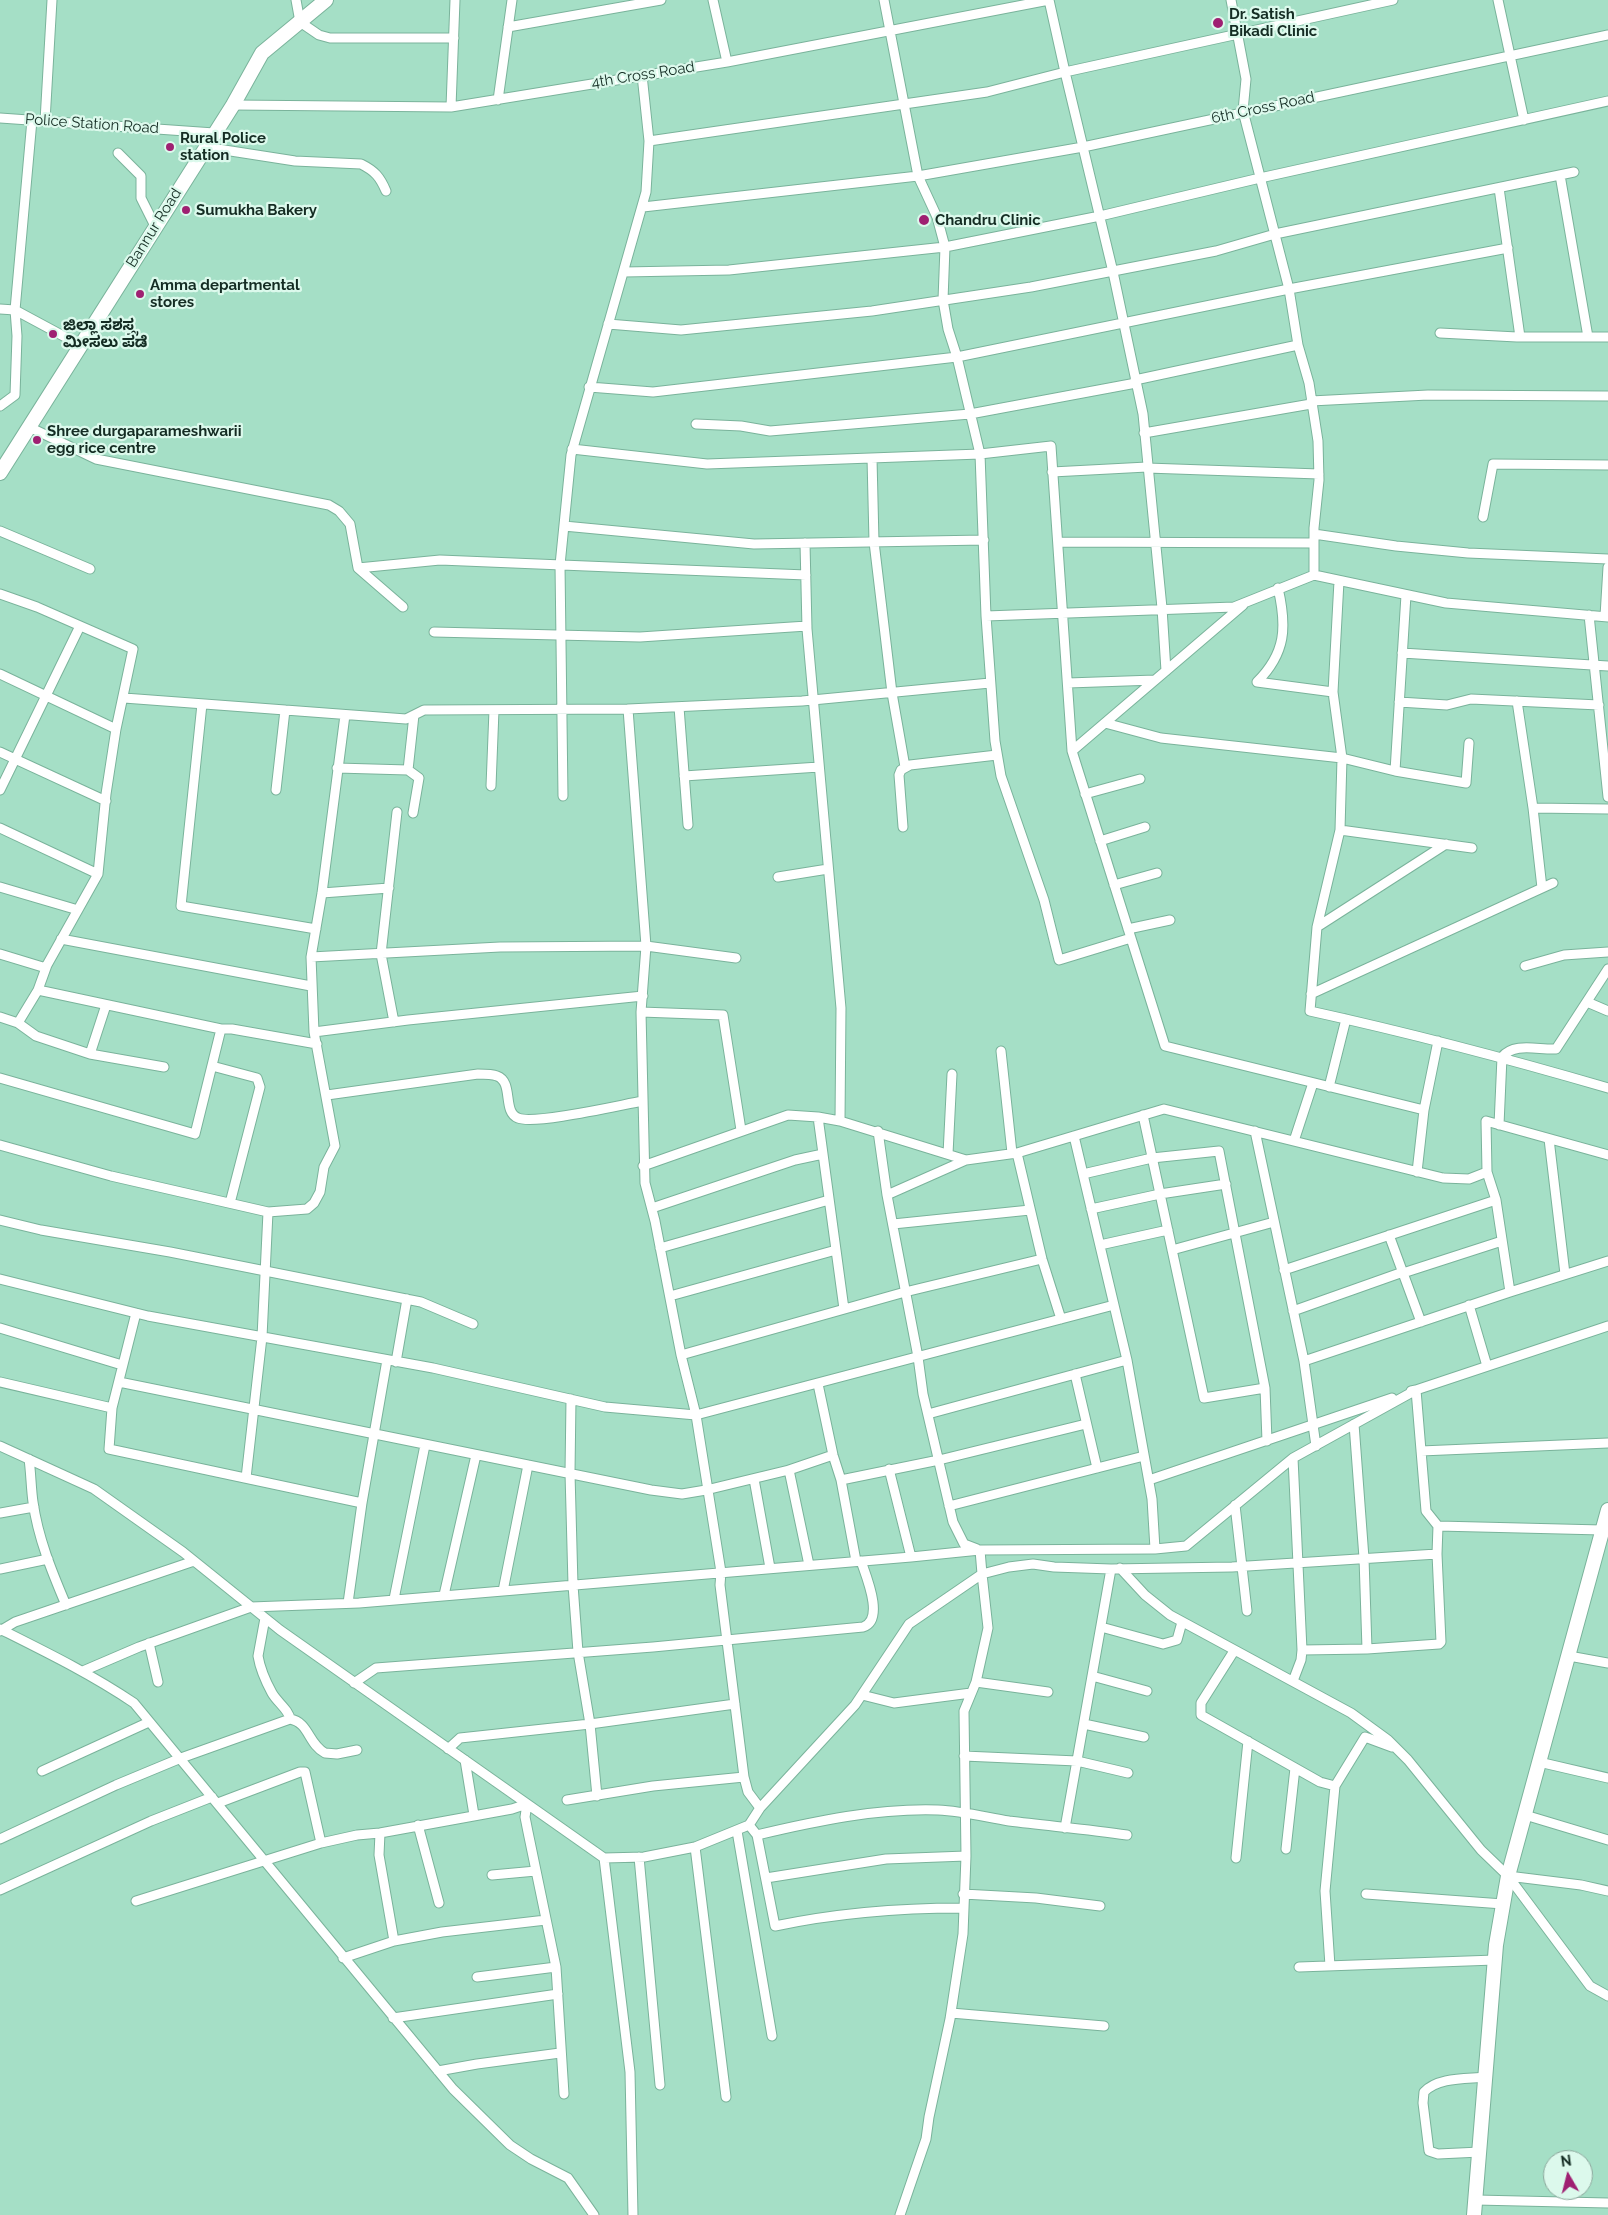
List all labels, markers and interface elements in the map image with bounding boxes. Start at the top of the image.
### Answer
place label: Dr. Satish Bikadi Clinic [1229,5,1317,40]
marker: Dr. Satish Bikadi Clinic [1211,16,1225,30]
street label: 4th Cross Road [590,58,696,92]
street label: 6th Cross Road [1210,88,1316,128]
street label: Police Station Road [24,110,160,138]
place label: Rural Police station [180,129,266,164]
marker: Rural Police station [164,141,176,153]
street label: Bannur Road [123,185,185,271]
place label: Sumukha Bakery [196,201,317,219]
marker: Sumukha Bakery [180,204,192,216]
place label: Chandru Clinic [935,211,1041,229]
marker: Chandru Clinic [917,213,931,227]
place label: Amma departmental stores [150,276,300,311]
marker: Amma departmental stores [134,288,146,300]
place label: ಜಿಲ್ಲಾ ಸಶಸ್ತ್ರ ಮೀಸಲು ಪಡೆ [63,316,147,351]
marker: ಜಿಲ್ಲಾ ಸಶಸ್ತ್ರ ಮೀಸಲು ಪಡೆ [47,328,59,340]
place label: Shree durgaparameshwarii egg rice centre [47,422,242,457]
marker: Shree durgaparameshwarii egg rice centre [31,434,43,446]
north arrow [1543,2150,1593,2200]
text: N [1560,2152,1572,2170]

